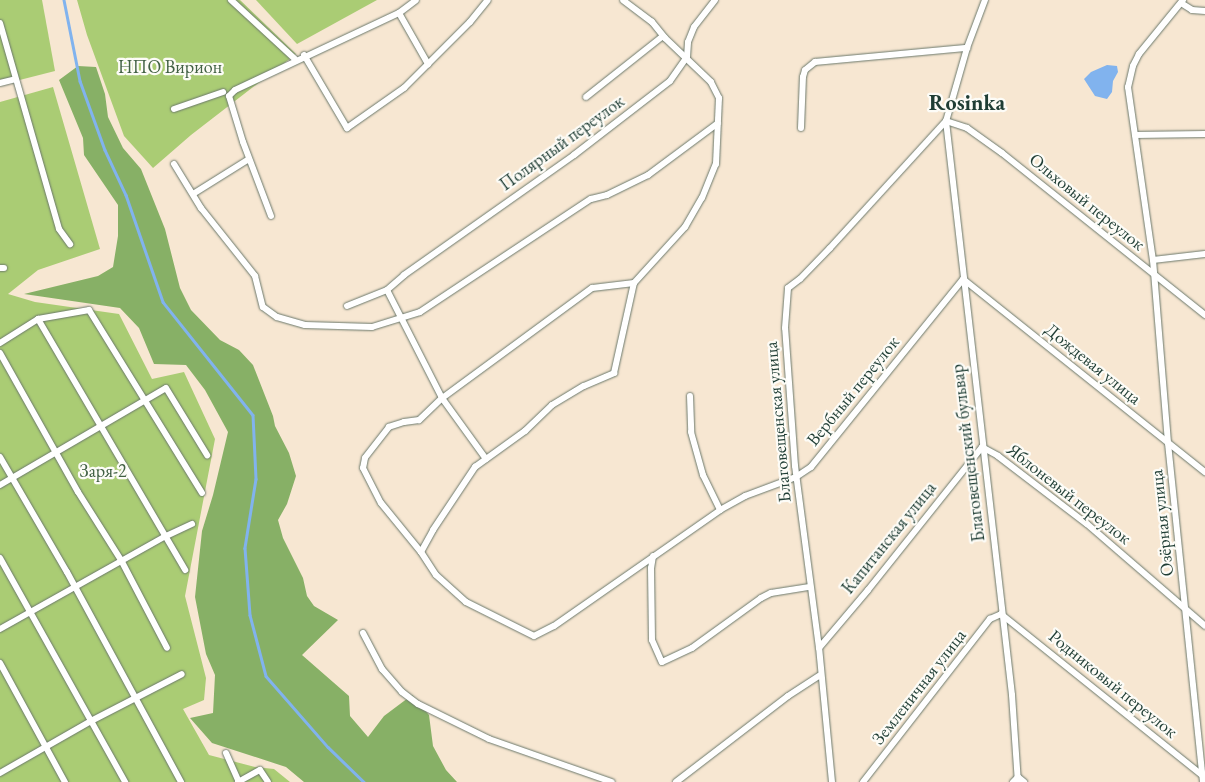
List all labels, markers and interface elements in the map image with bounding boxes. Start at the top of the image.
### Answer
park label: НПО Вирион [118,56,222,78]
street label: Полярный переулок [495,90,629,196]
district label: Rosinka [929,90,1005,116]
street label: Ольховый переулок [1025,149,1149,255]
street label: Дождевая улица [1041,319,1145,409]
street label: Вербный переулок [802,332,904,450]
street label: Благовещенская улица [760,341,796,503]
street label: Благовещенский бульвар [946,363,990,543]
street label: Яблоневый переулок [1003,439,1135,549]
park label: Заря-2 [79,460,127,482]
street label: Озёрная улица [1146,469,1178,577]
street label: Капитанская улица [837,478,941,598]
street label: Земленичная улица [867,625,971,749]
street label: Родниковый переулок [1044,625,1182,743]

